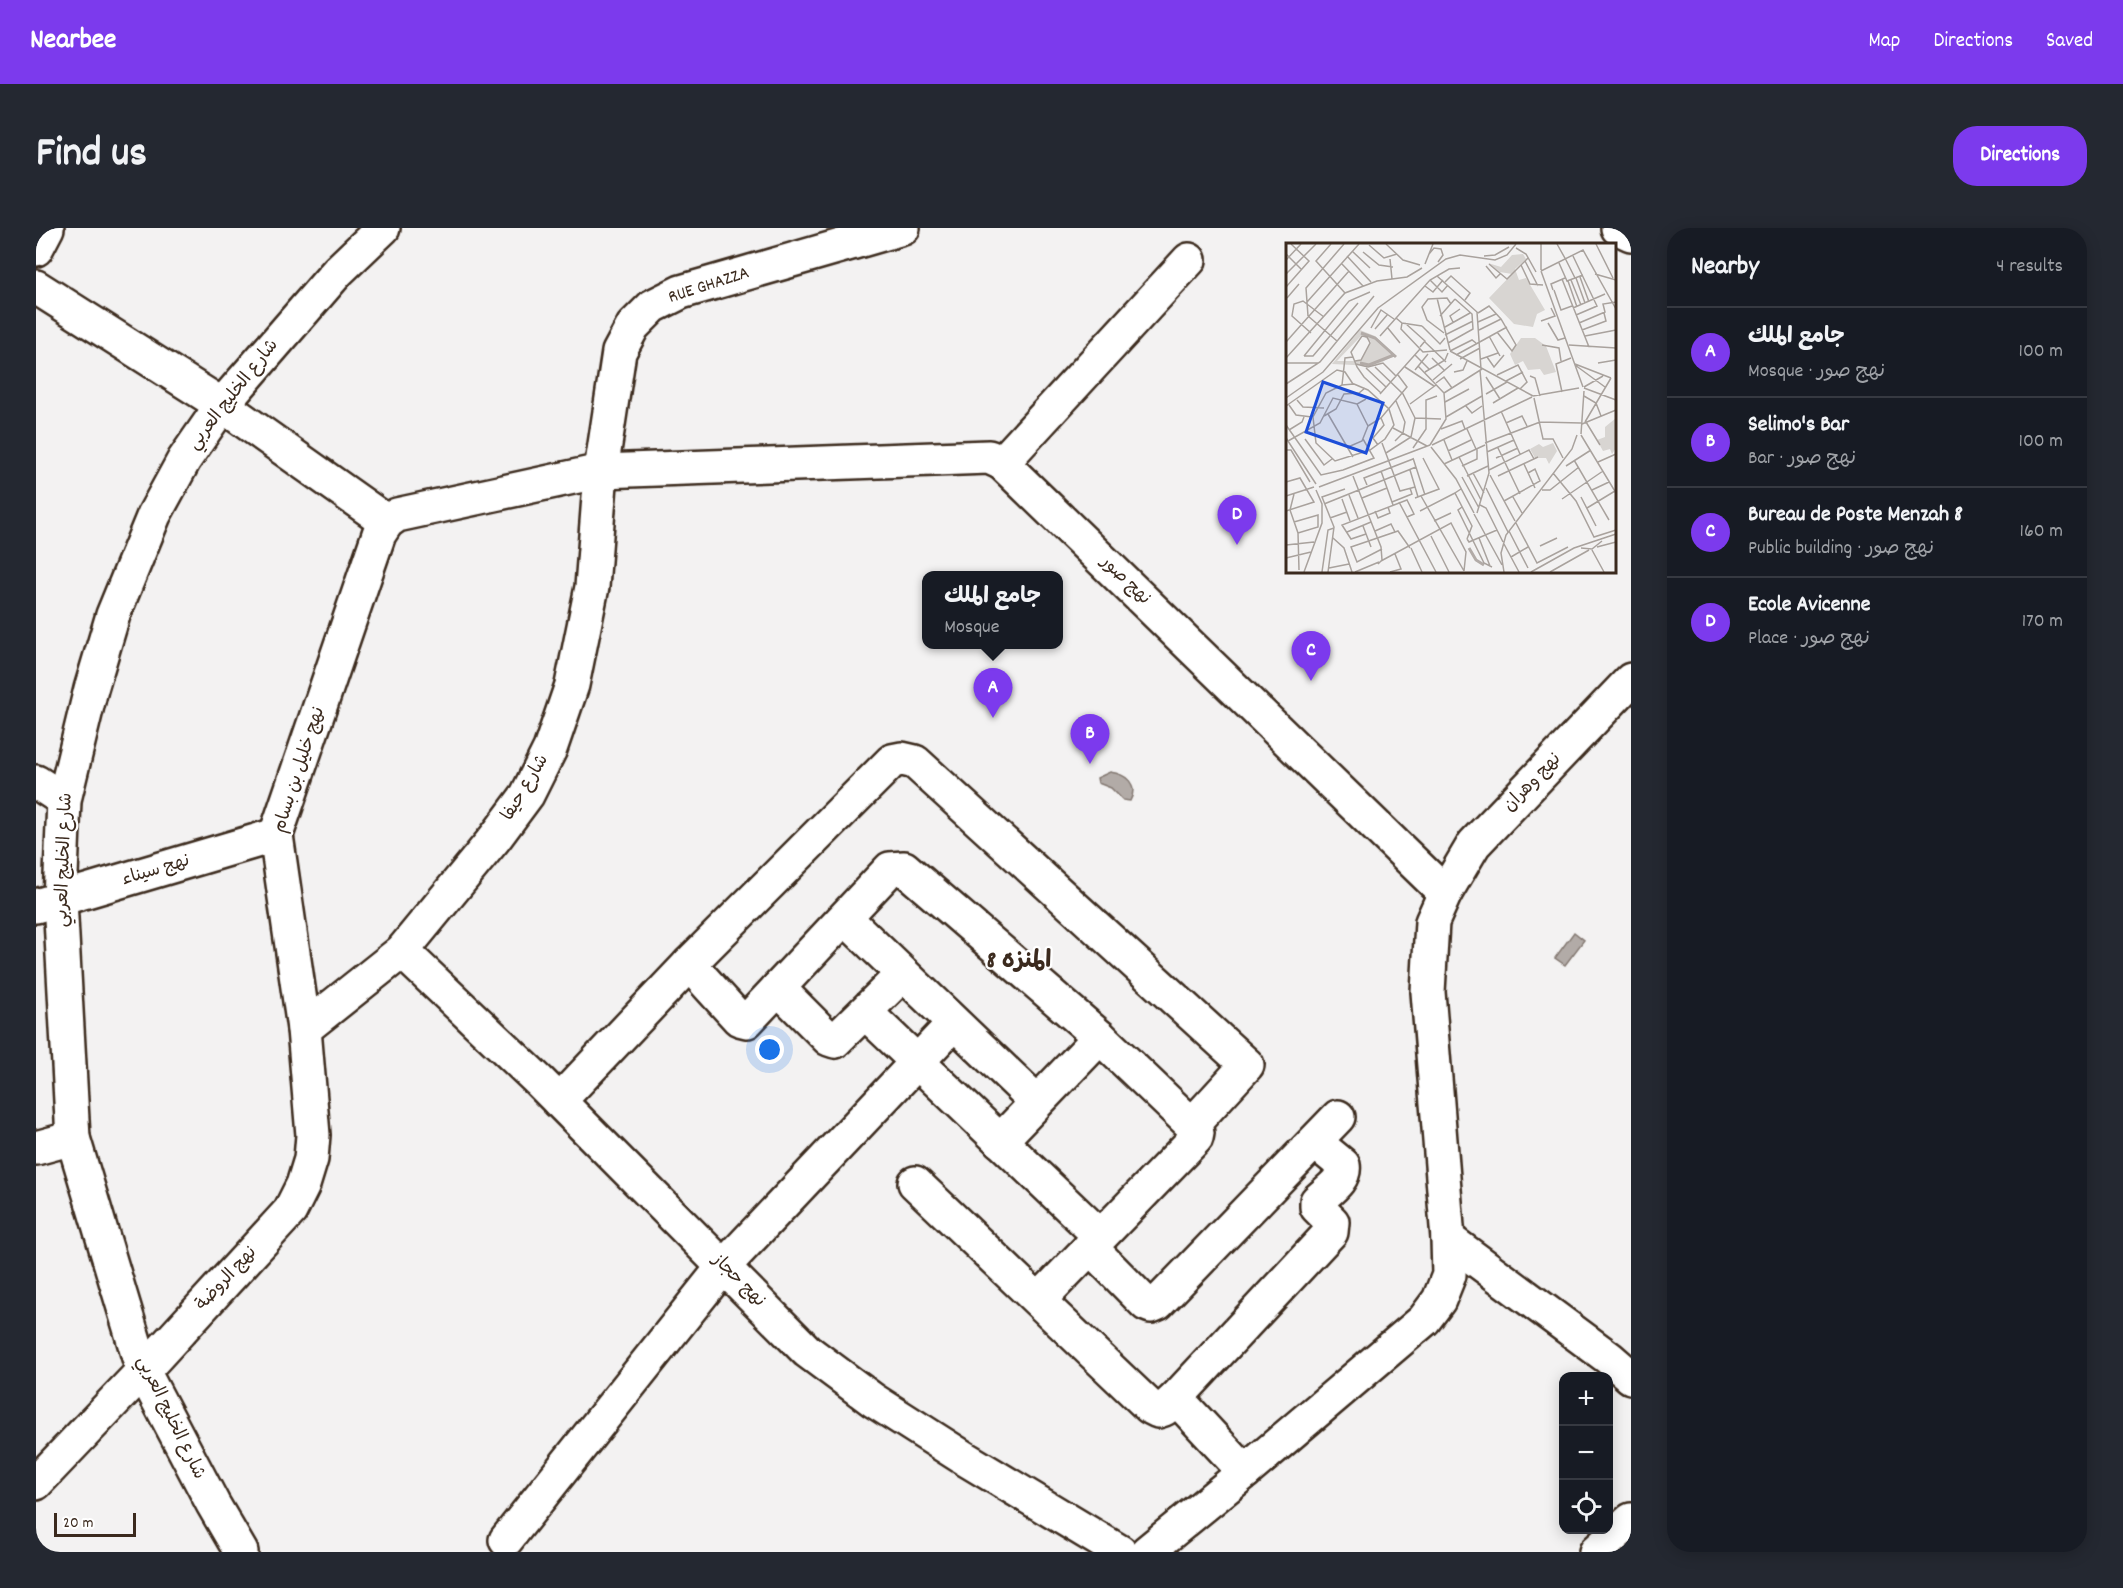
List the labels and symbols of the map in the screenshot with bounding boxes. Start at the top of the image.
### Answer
inset map [1286,243,1616,573]
street label: RUE GHAZZA [665,261,753,311]
street label: شارع الخليج العربي [183,334,286,456]
pin: D [1218,496,1256,545]
street label: نهج صور [1093,549,1156,611]
pin: C [1292,632,1330,681]
pin: A [974,668,1012,718]
street label: نهج خليل بن بسام [268,704,332,836]
pin: B [1070,714,1110,764]
street label: نهج وهران [1498,748,1568,818]
street label: شارع حيفا [496,750,556,826]
street label: شارع الخليج العربي [50,792,81,928]
street label: نهج سيناء [119,849,193,893]
district label: المنزه 8 [987,945,1051,979]
your location [755,1035,784,1064]
street label: نهج الروضة [191,1241,263,1317]
street label: نهج حجاز [704,1247,770,1313]
street label: شارع الخليج العربي [128,1352,211,1484]
scale bar [54,1510,136,1538]

